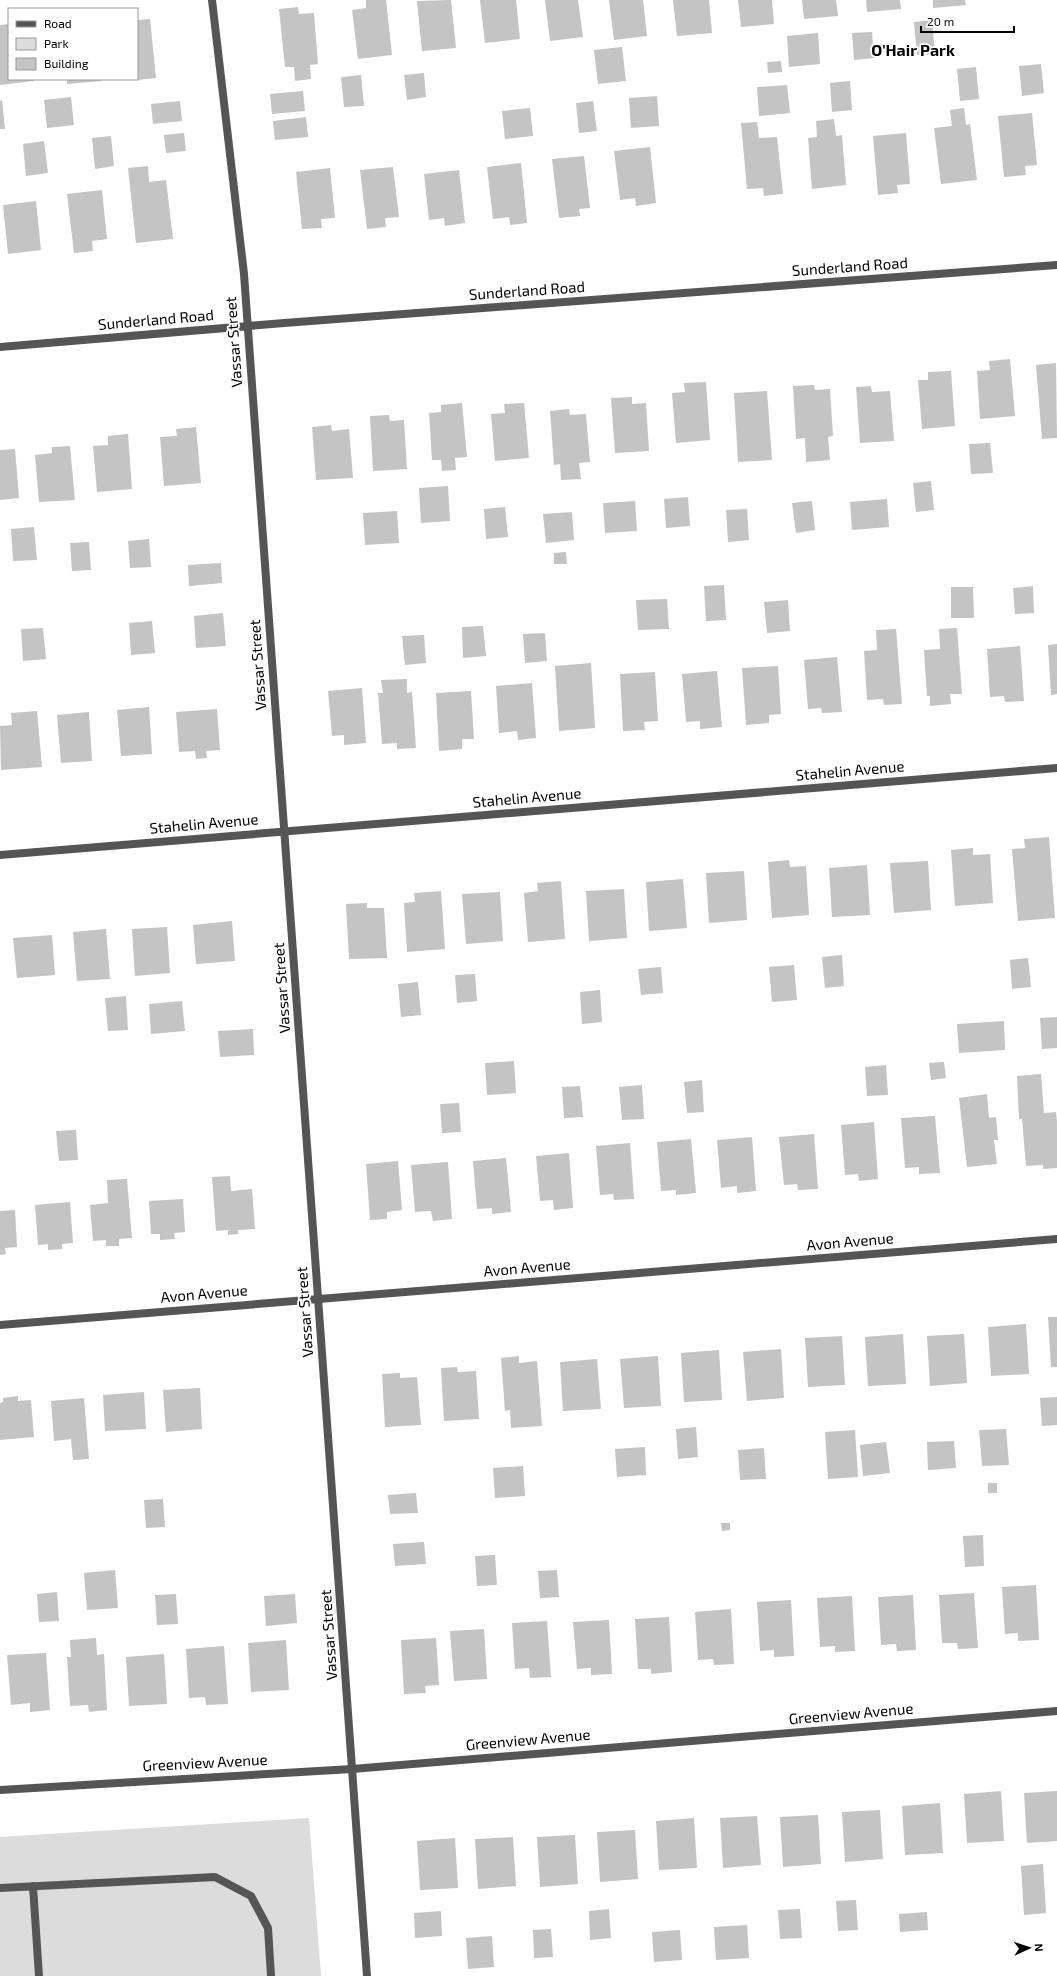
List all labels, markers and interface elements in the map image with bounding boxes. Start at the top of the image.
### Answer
legend [8,8,138,80]
scale bar [921,8,1014,34]
text: 20 m [927,14,954,28]
text: Road [44,16,72,30]
text: Park [44,36,69,50]
district label: O'Hair Park [871,40,955,59]
text: Building [44,56,89,70]
street label: Sunderland Road [791,253,909,279]
street label: Sunderland Road [468,277,586,303]
street label: Vassar Street [221,296,245,388]
street label: Sunderland Road [97,305,215,333]
street label: Vassar Street [245,619,269,711]
street label: Stahelin Avenue [795,756,905,784]
street label: Stahelin Avenue [472,783,582,811]
street label: Stahelin Avenue [149,809,259,837]
street label: Vassar Street [269,942,293,1034]
street label: Avon Avenue [806,1228,894,1254]
street label: Avon Avenue [483,1254,571,1280]
street label: Vassar Street [292,1266,316,1358]
street label: Avon Avenue [160,1280,248,1306]
street label: Vassar Street [316,1589,340,1681]
street label: Greenview Avenue [788,1699,914,1727]
street label: Greenview Avenue [465,1725,591,1753]
street label: Greenview Avenue [142,1750,268,1774]
north arrow [1009,1928,1049,1968]
text: N [1033,1943,1046,1952]

